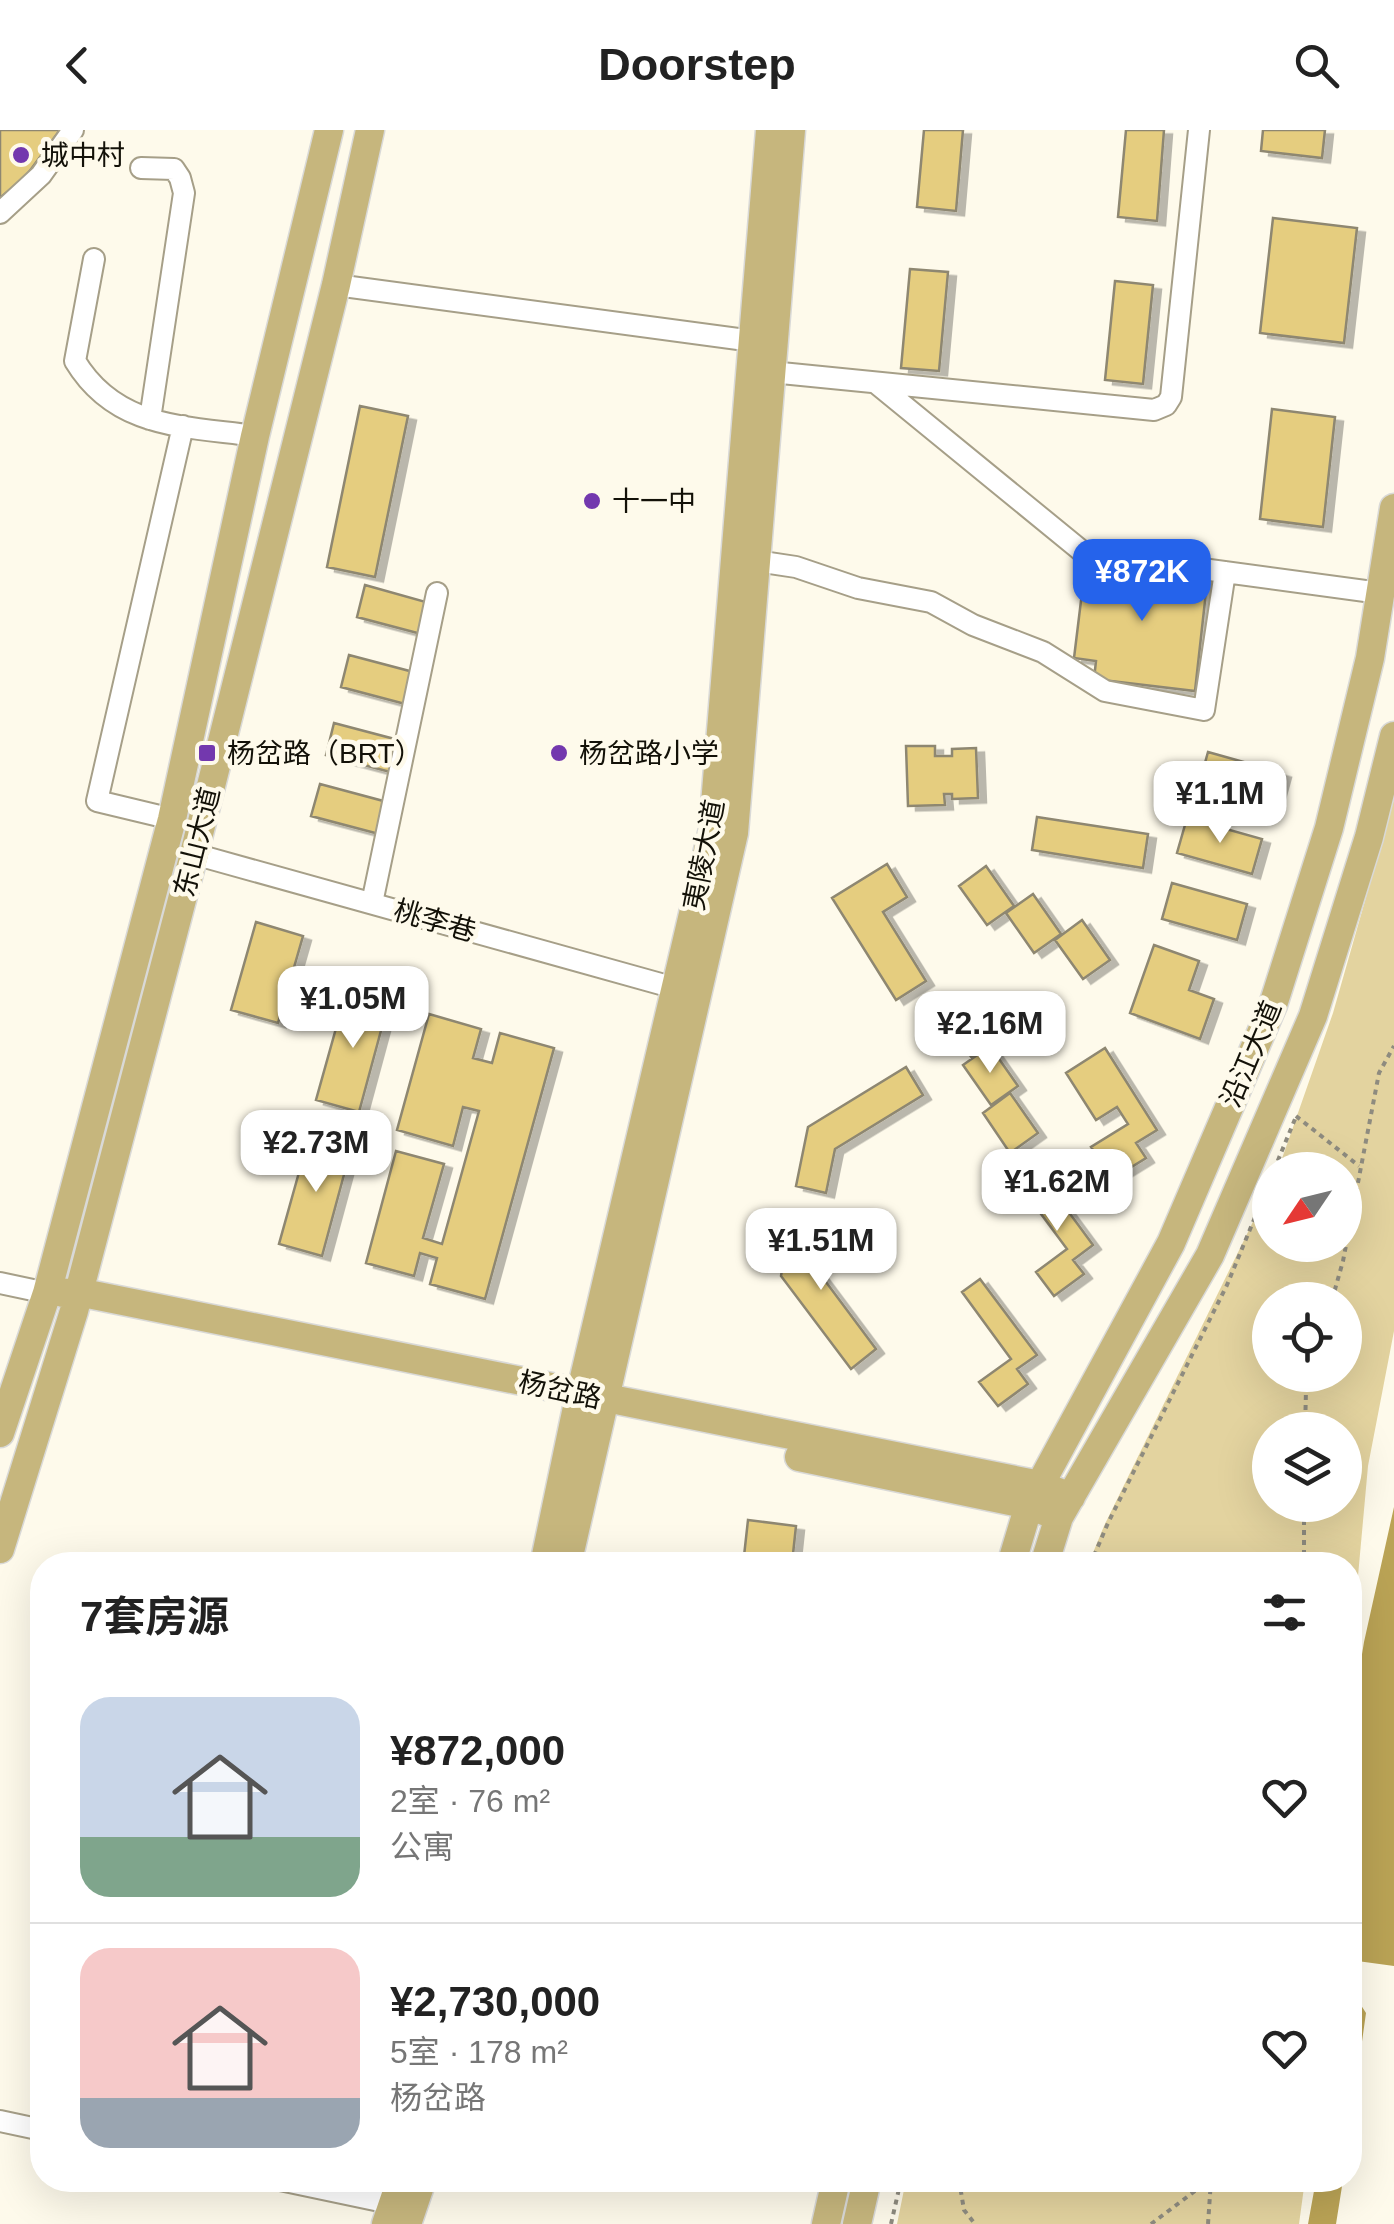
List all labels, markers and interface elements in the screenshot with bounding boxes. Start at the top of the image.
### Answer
icon: back [50,38,105,93]
icon: search [1289,38,1344,93]
text: Doorstep [598,39,796,90]
place label: 城中村 [41,140,125,171]
marker: 城中村 [10,144,32,166]
place label: 十一中 [612,486,696,517]
marker: 十一中 [581,490,603,512]
pin: ¥872K [1072,539,1212,624]
text: ¥872K [1095,553,1189,589]
place label: 杨岔路（BRT） [227,738,423,769]
place label: 杨岔路小学 [579,738,719,769]
marker: 杨岔路（BRT） [196,742,218,764]
marker: 杨岔路小学 [548,742,570,764]
pin: ¥1.1M [1150,761,1290,846]
text: ¥1.1M [1176,775,1264,811]
street label: 东山大道 [168,784,226,900]
street label: 夷陵大道 [678,797,730,913]
street label: 桃李巷 [390,895,480,947]
pin: ¥1.05M [272,966,434,1051]
text: ¥1.05M [300,980,406,1016]
pin: ¥2.16M [909,991,1071,1076]
street label: 沿江大道 [1215,996,1287,1112]
text: ¥2.16M [937,1005,1043,1041]
pin: ¥2.73M [235,1110,397,1195]
text: ¥2.73M [263,1124,369,1160]
pin: ¥1.62M [976,1149,1138,1234]
north arrow [1252,1152,1362,1262]
map controls [1252,1152,1362,1522]
text: ¥1.62M [1004,1163,1110,1199]
pin: ¥1.51M [740,1208,902,1293]
text: ¥1.51M [768,1222,874,1258]
button: locate [1252,1282,1362,1392]
street label: 杨岔路 [516,1366,604,1414]
button: layers [1252,1412,1362,1522]
icon: filters [1257,1585,1312,1640]
text: 7套房源 [80,1593,229,1640]
text: ¥872,000 [390,1727,565,1774]
icon: home [160,1737,280,1857]
icon: heart [1257,1770,1312,1825]
text: 2室 · 76 m² [390,1783,550,1819]
text: 公寓 [390,1829,454,1865]
text: ¥2,730,000 [390,1978,600,2025]
icon: home [160,1988,280,2108]
icon: heart [1257,2021,1312,2076]
text: 5室 · 178 m² [390,2034,568,2070]
text: 杨岔路 [390,2080,486,2116]

